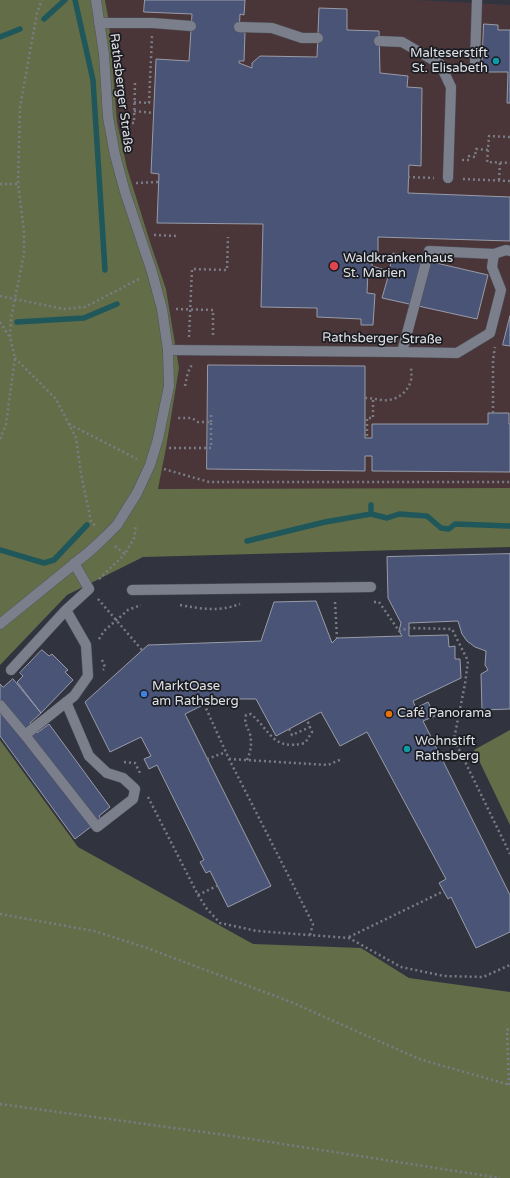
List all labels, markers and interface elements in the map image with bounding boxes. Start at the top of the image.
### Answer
street label: Rathsberger Straße [106,32,136,154]
place label: Malteserstift St. Elisabeth [410,46,488,77]
marker: Malteserstift St. Elisabeth [491,56,501,66]
place label: Waldkrankenhaus St. Marien [343,251,453,282]
marker: Waldkrankenhaus St. Marien [328,260,340,272]
street label: Rathsberger Straße [322,330,442,348]
place label: MarktOase am Rathsberg [152,679,239,710]
marker: MarktOase am Rathsberg [139,689,149,699]
place label: Café Panorama [397,706,492,722]
marker: Café Panorama [384,709,394,719]
place label: Wohnstift Rathsberg [415,734,479,765]
marker: Wohnstift Rathsberg [402,744,412,754]

